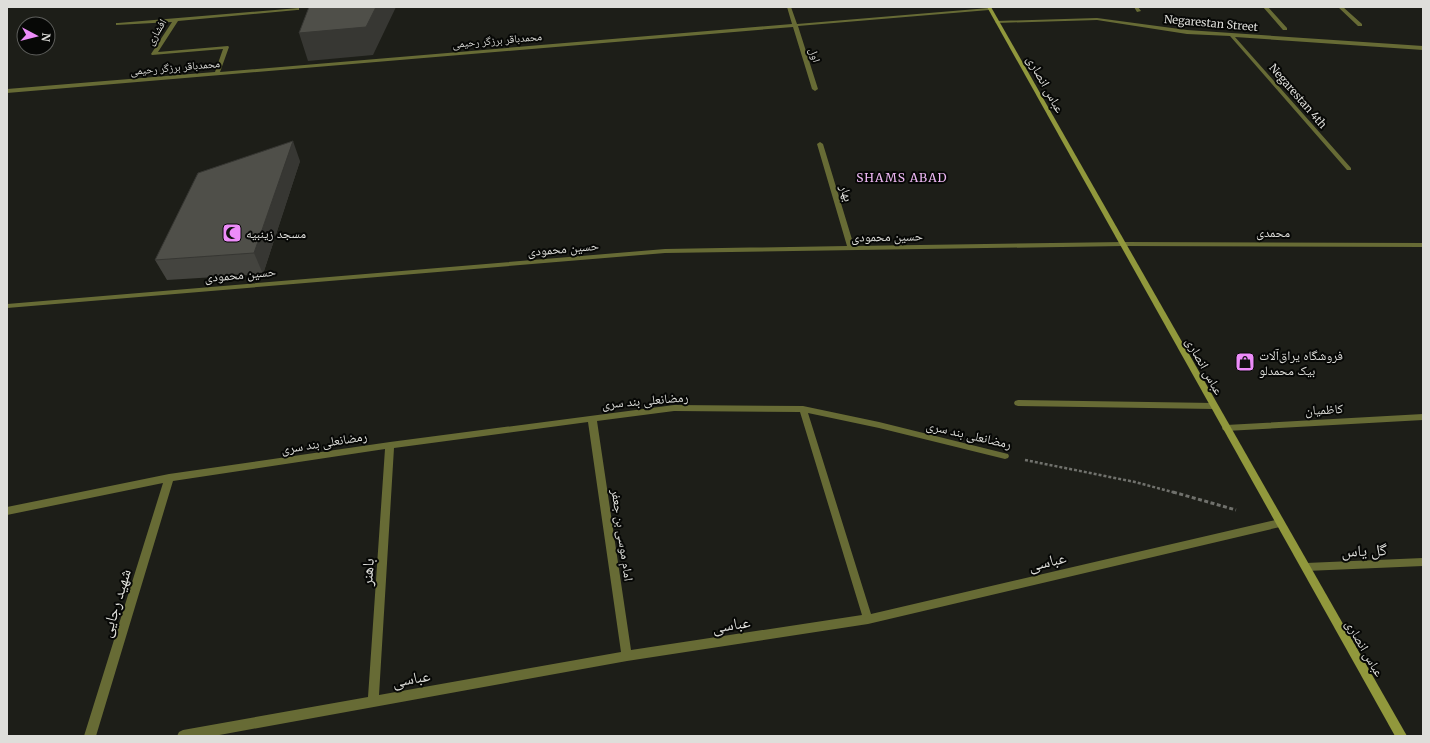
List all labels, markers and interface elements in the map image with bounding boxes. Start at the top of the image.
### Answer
street label: Negarestan Street [1163,12,1259,34]
north arrow [16,16,56,56]
street label: افشاری [143,16,169,48]
street label: محمدباقر برزگر رحیمی [451,29,543,51]
text: N [38,32,53,43]
street label: اول [806,46,824,64]
street label: عباس انصاری [1023,53,1068,116]
street label: محمدباقر برزگر رحیمی [129,56,221,78]
street label: Negarestan 4th [1266,61,1330,132]
district label: SHAMS ABAD [856,170,948,185]
street label: بهار [836,182,857,204]
mosque icon: مسجد زینبیه [221,222,243,244]
street label: محمدی [1256,224,1290,241]
place label: مسجد زینبیه [246,225,306,242]
street label: حسین محمودی [851,227,923,246]
street label: حسین محمودی [527,237,600,260]
street label: حسین محمودی [204,263,277,286]
street label: عباس انصاری [1182,335,1227,398]
place label: فروشگاه یراق‌آلات بیک محمدلو [1259,347,1343,379]
shop icon: فروشگاه یراق‌آلات بیک محمدلو [1234,351,1256,373]
street label: رمضانعلی بند سری [601,388,689,413]
street label: کاظمیان [1304,400,1344,419]
street label: رمضانعلی بند سری [925,416,1013,453]
street label: رمضانعلی بند سری [280,427,368,458]
street label: امام موسی بن جعفر [608,487,637,582]
street label: گل یاس [1341,539,1388,562]
street label: عباسی [1026,547,1068,576]
street label: باهنر [356,557,378,588]
street label: شهید رجایی [95,566,136,640]
street label: عباسی [711,611,752,638]
street label: عباس انصاری [1341,617,1388,680]
street label: عباسی [390,665,432,692]

